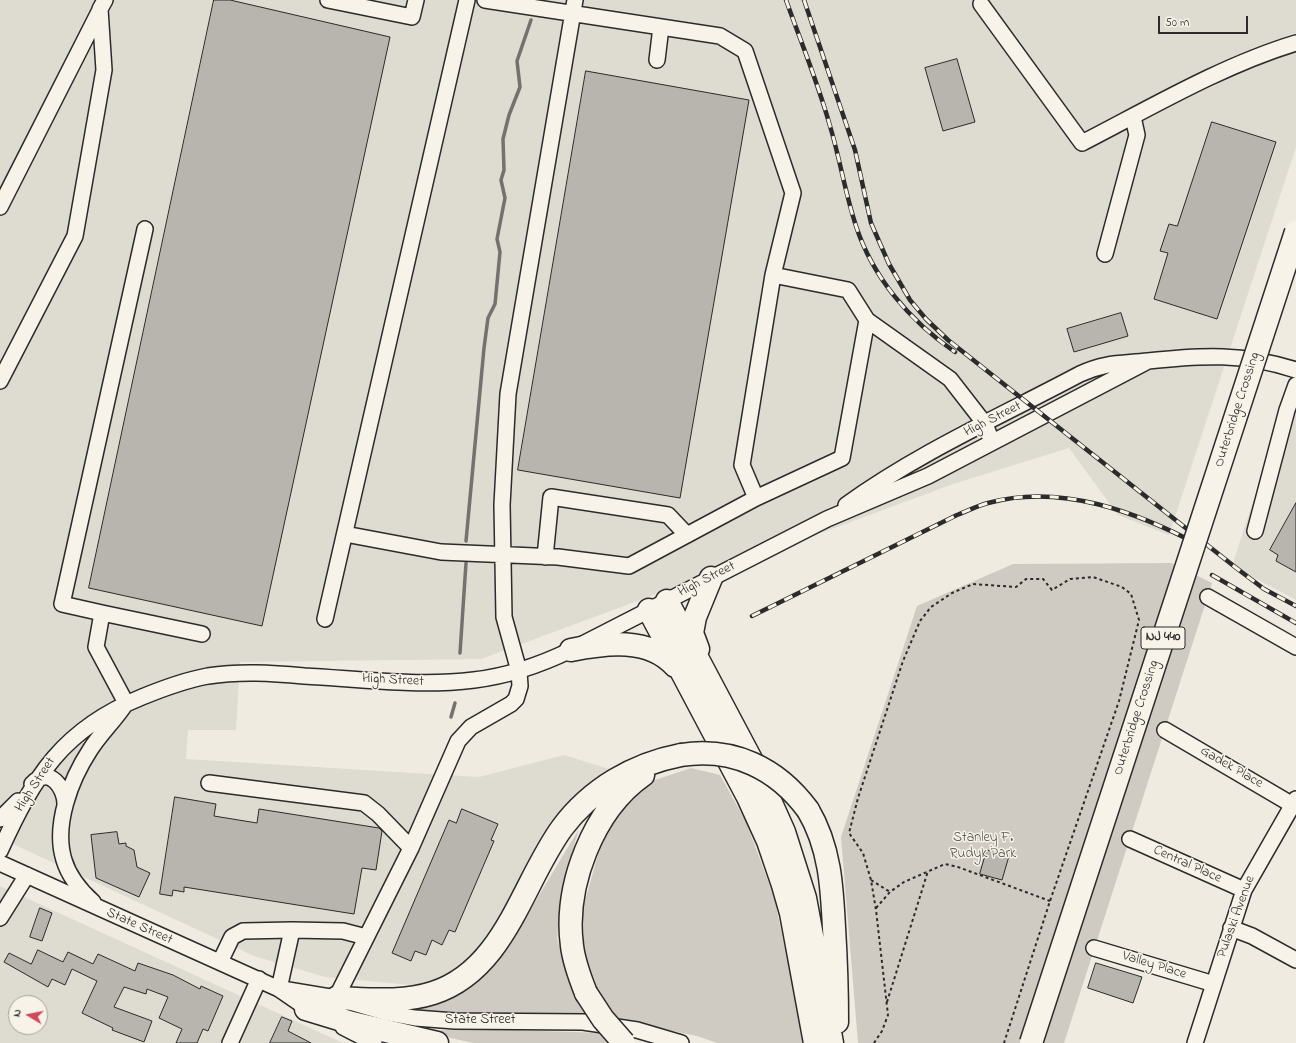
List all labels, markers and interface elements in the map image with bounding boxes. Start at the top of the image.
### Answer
scale bar [1160,8,1250,34]
text: 50 m [1165,14,1189,32]
street label: Outerbridge Crossing [1211,350,1265,470]
street label: High Street [962,398,1024,442]
street label: High Street [676,558,738,602]
road number: NJ 440 [1141,627,1185,649]
street label: Outerbridge Crossing [1110,658,1164,778]
street label: High Street [362,671,424,691]
street label: Gadek Place [1197,743,1265,793]
street label: High Street [12,755,60,815]
park label: Stanley F. Rudyk Park [950,831,1016,864]
street label: Central Place [1150,842,1224,888]
street label: Pulaski Avenue [1214,874,1260,960]
street label: State Street [103,905,175,949]
street label: Valley Place [1120,948,1188,984]
north arrow [8,995,48,1035]
text: N [9,1008,26,1018]
street label: State Street [444,1013,516,1029]

